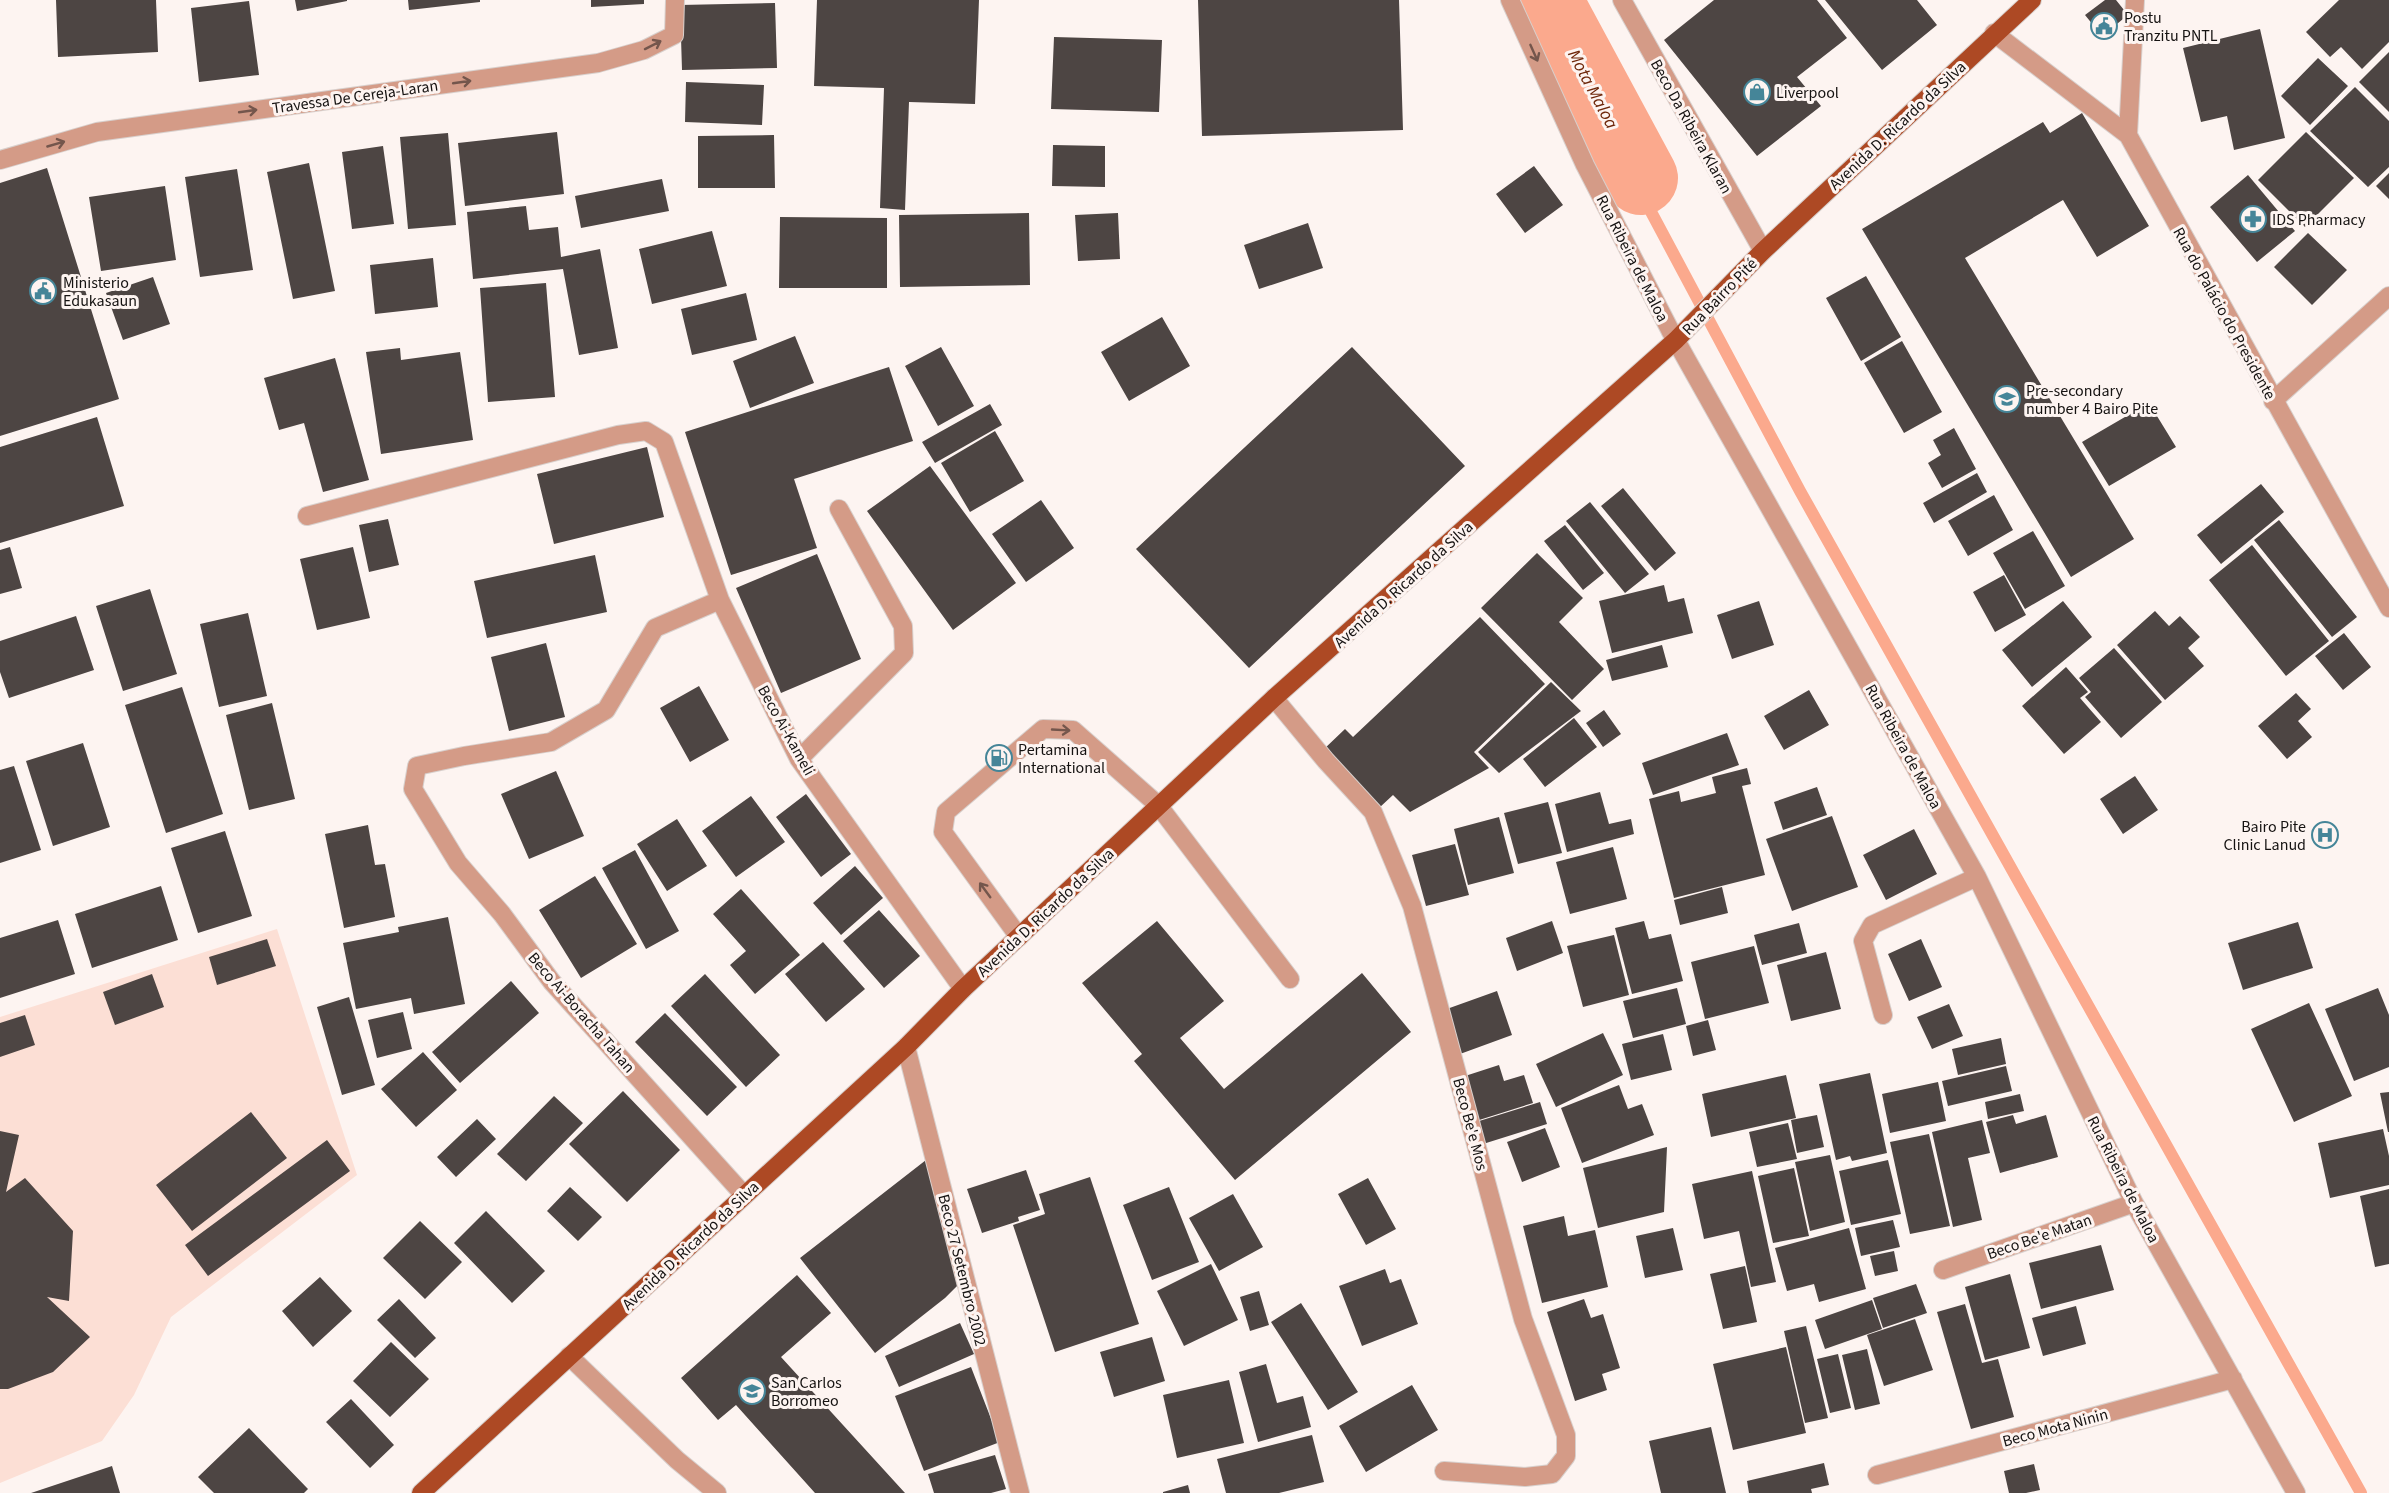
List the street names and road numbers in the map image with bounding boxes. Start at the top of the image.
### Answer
street label: Beco Da Ribeira Klaran [1645,55,1737,198]
street label: Avenida D. Ricardo da Silva [1824,56,1971,195]
street label: Travessa De Cereja-Laran [271,74,440,120]
street label: Rua Ribeira de Maloa [1591,191,1674,326]
street label: Rua do Palácio do Presidente [2167,223,2281,404]
street label: Rua Bairro Pité [1677,253,1762,340]
street label: Avenida D. Ricardo da Silva [1329,516,1478,653]
street label: Rua Ribeira de Maloa [1860,680,1947,813]
street label: Beco Ai-Kameli [752,681,820,780]
street label: Avenida D. Ricardo da Silva [972,843,1119,982]
street label: Beco Ai-Boracha Tahan [523,948,640,1078]
street label: Beco Be'e Mos [1447,1075,1493,1173]
street label: Rua Ribeira de Maloa [2082,1112,2165,1247]
street label: Avenida D. Ricardo da Silva [617,1176,764,1315]
street label: Beco 27 Setembro 2002 [932,1192,992,1349]
street label: Beco Be'e Matan [1984,1209,2095,1265]
street label: Beco Mota Ninin [2000,1403,2110,1453]

